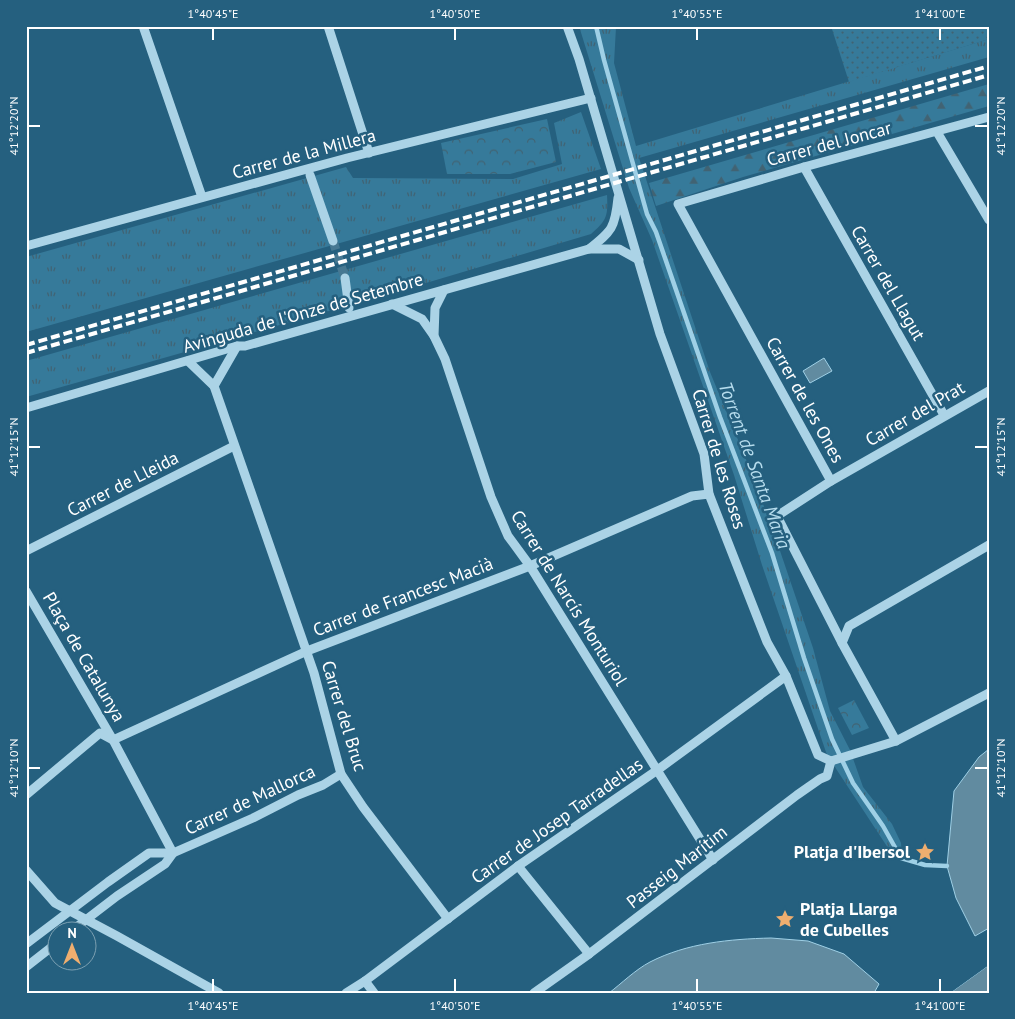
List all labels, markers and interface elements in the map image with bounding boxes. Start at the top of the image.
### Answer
text: 1°40'45"E [188,6,238,21]
text: 1°40'50"E [430,6,480,21]
text: 1°40'55"E [672,6,722,21]
text: 1°41'00"E [915,6,965,21]
text: 41°12'20"N [6,96,21,156]
text: 41°12'20"N [993,96,1008,156]
street label: Carrer del Joncar [764,116,894,171]
street label: Carrer de la Millera [230,123,378,184]
street label: Carrer del Llagut [846,221,931,344]
street label: Avinguda de l'Onze de Setembre [180,267,426,358]
street label: Carrer de les Ones [761,333,850,467]
street label: Carrer del Prat [861,376,968,451]
water label: Torrent de Santa Maria [714,378,797,553]
street label: Carrer de les Roses [687,386,752,532]
text: 41°12'15"N [6,417,21,477]
text: 41°12'15"N [993,417,1008,477]
street label: Carrer de Lleida [63,446,182,521]
street label: Carrer de Narcís Monturiol [506,506,633,690]
street label: Carrer de Francesc Macià [310,552,496,641]
street label: Plaça de Catalunya [38,588,131,726]
street label: Carrer del Bruc [317,658,372,774]
text: 41°12'10"N [6,738,21,798]
text: 41°12'10"N [993,738,1008,798]
street label: Carrer de Josep Tarradellas [466,753,647,889]
street label: Carrer de Mallorca [181,759,319,840]
street label: Passeig Marítim [622,820,732,913]
place label: Platja d'Ibersol [794,840,911,863]
place icon: Platja d'Ibersol [914,841,936,863]
place label: Platja Llarga de Cubelles [800,897,898,941]
place icon: Platja Llarga de Cubelles [774,908,796,930]
north arrow [48,922,98,972]
text: N [67,924,77,942]
text: 1°40'45"E [188,998,238,1013]
text: 1°40'50"E [430,998,480,1013]
text: 1°40'55"E [672,998,722,1013]
text: 1°41'00"E [915,998,965,1013]

